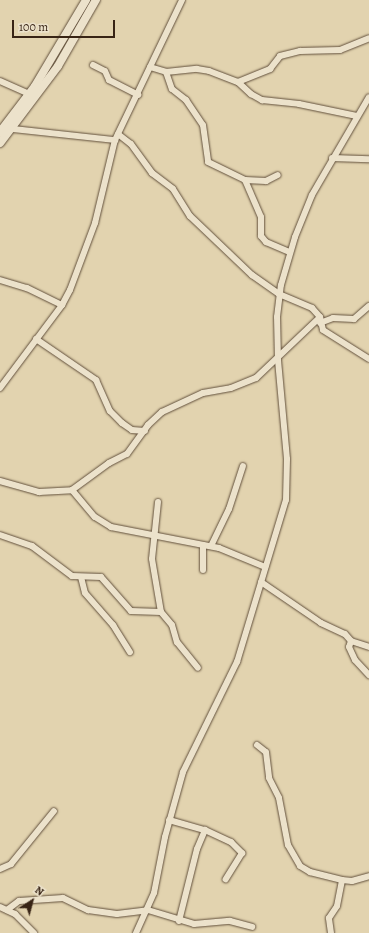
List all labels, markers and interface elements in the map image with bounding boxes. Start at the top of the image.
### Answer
scale bar [14,12,117,38]
text: 100 m [19,19,48,35]
north arrow [12,881,52,921]
text: N [32,882,47,899]

